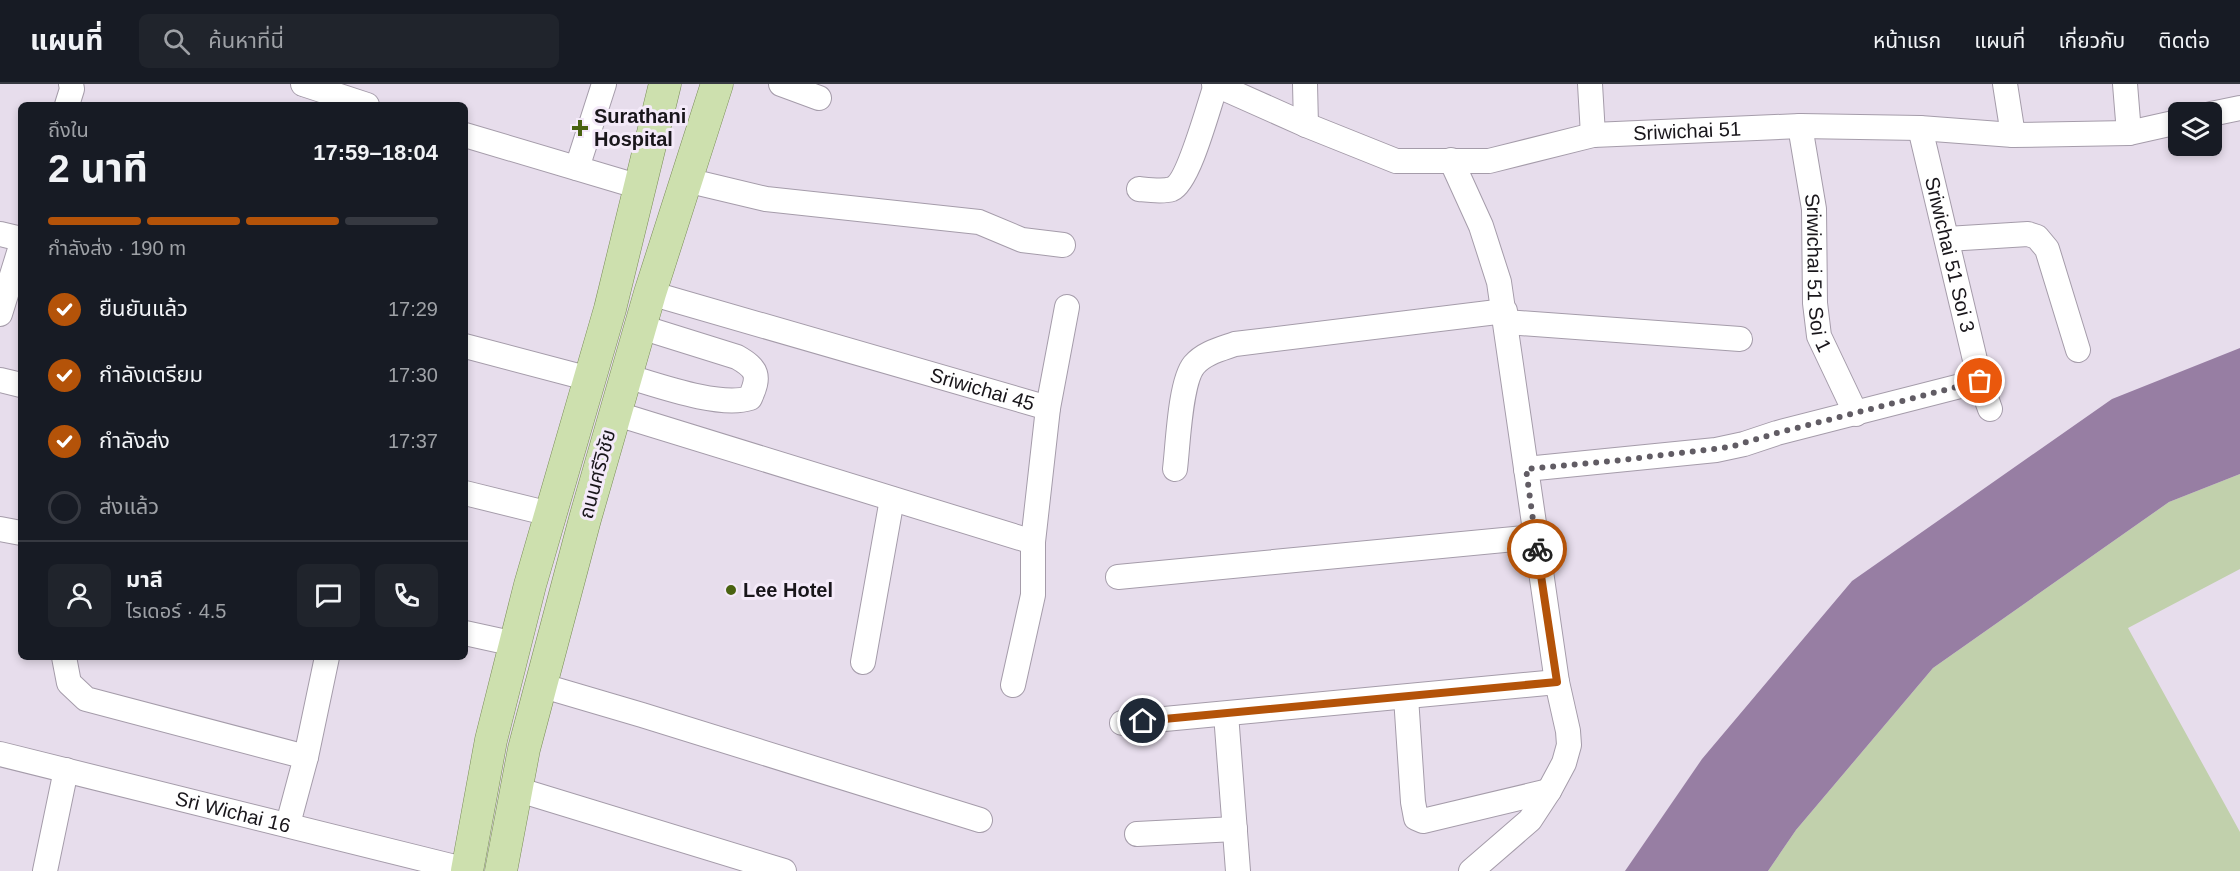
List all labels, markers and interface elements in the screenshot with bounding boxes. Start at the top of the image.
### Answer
search box [139,14,559,68]
text: แผนที่ [30,25,103,56]
icon: search [160,25,193,58]
text: ค้นหาที่นี่ [208,28,284,53]
text: หน้าแรก [1873,29,1941,52]
text: แผนที่ [1974,29,2025,52]
text: เกี่ยวกับ [2058,29,2125,52]
text: ติดต่อ [2158,29,2210,52]
map controls [2168,102,2222,156]
button: layers [2168,102,2222,156]
place label: Surathani Hospital [594,105,686,150]
street label: Sriwichai 51 [1633,118,1741,144]
text: ถึงใน [48,119,89,141]
marker: Surathani Hospital [571,119,589,137]
text: 17:59–18:04 [313,140,438,165]
text: 2 นาที [48,147,148,190]
street label: Sriwichai 51 Soi 3 [1921,175,1979,334]
street label: Sriwichai 51 Soi 1 [1801,192,1836,355]
text: กำลังส่ง · 190 m [48,237,186,259]
icon: check [48,293,81,326]
text: ยืนยันแล้ว [99,296,188,321]
text: 17:29 [388,298,438,320]
pin [1954,355,2005,406]
icon: check [48,359,81,392]
text: กำลังเตรียม [99,362,203,387]
text: 17:30 [388,364,438,386]
street label: Sriwichai 45 [928,364,1037,415]
icon: bag [1963,364,1996,397]
icon: check [48,425,81,458]
street label: ถนนศรีวิชัย [575,427,619,521]
text: กำลังส่ง [99,428,170,453]
text: 17:37 [388,430,438,452]
text: ส่งแล้ว [99,494,159,519]
courier [1507,519,1567,579]
icon: bike [1521,533,1554,566]
button: person [48,564,111,627]
button: chat [297,564,360,627]
button: phone [375,564,438,627]
text: มาลี [126,567,163,592]
place label: Lee Hotel [743,579,833,601]
marker: Lee Hotel [724,583,738,597]
text: ไรเดอร์ · 4.5 [126,600,226,622]
pin [1117,695,1168,746]
icon: home [1126,704,1159,737]
street label: Sri Wichai 16 [173,787,293,837]

